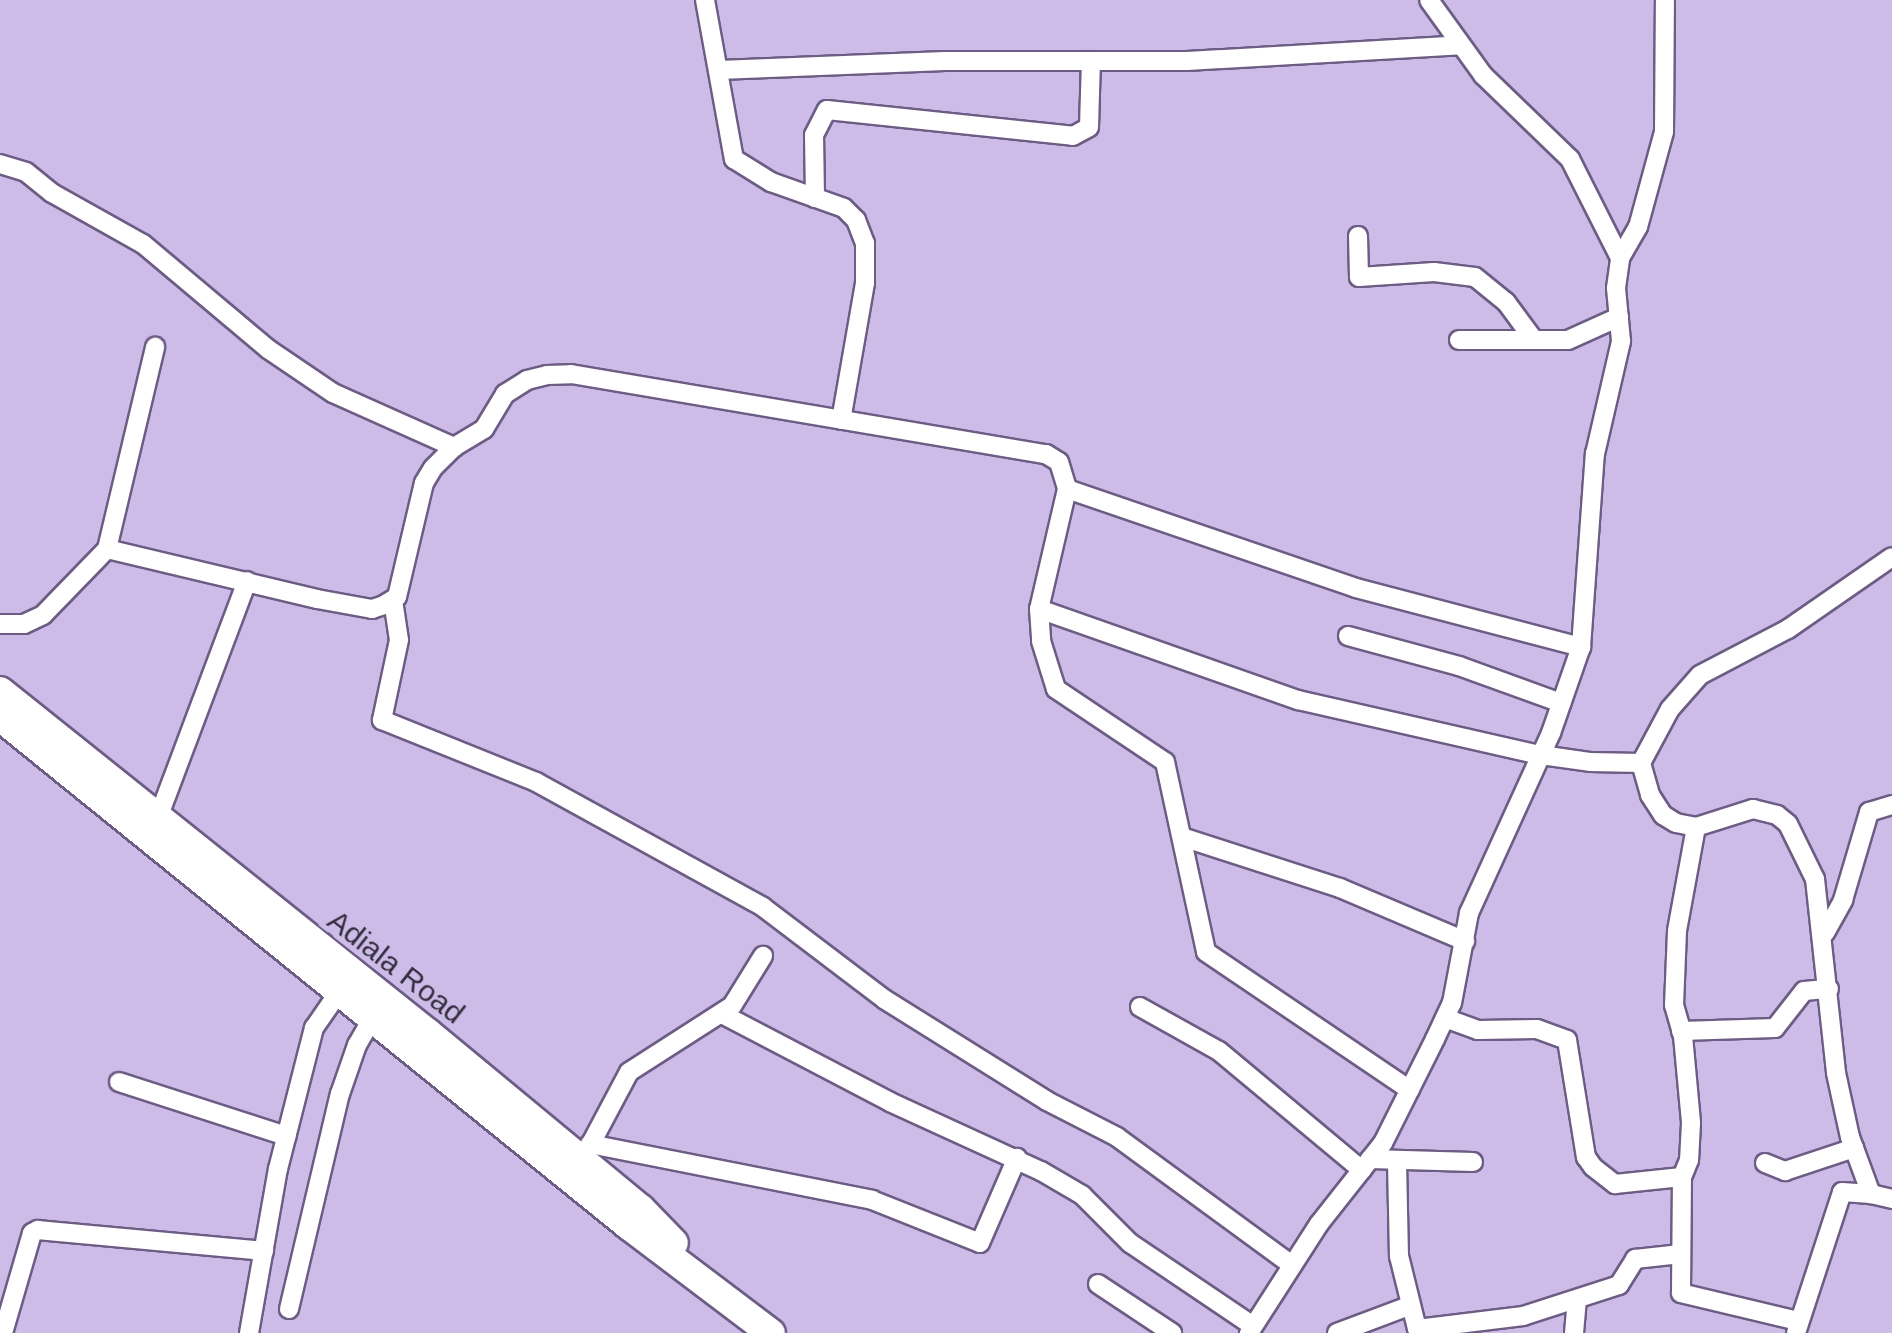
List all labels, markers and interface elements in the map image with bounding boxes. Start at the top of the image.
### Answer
street label: Adiala Road [321,903,471,1031]

